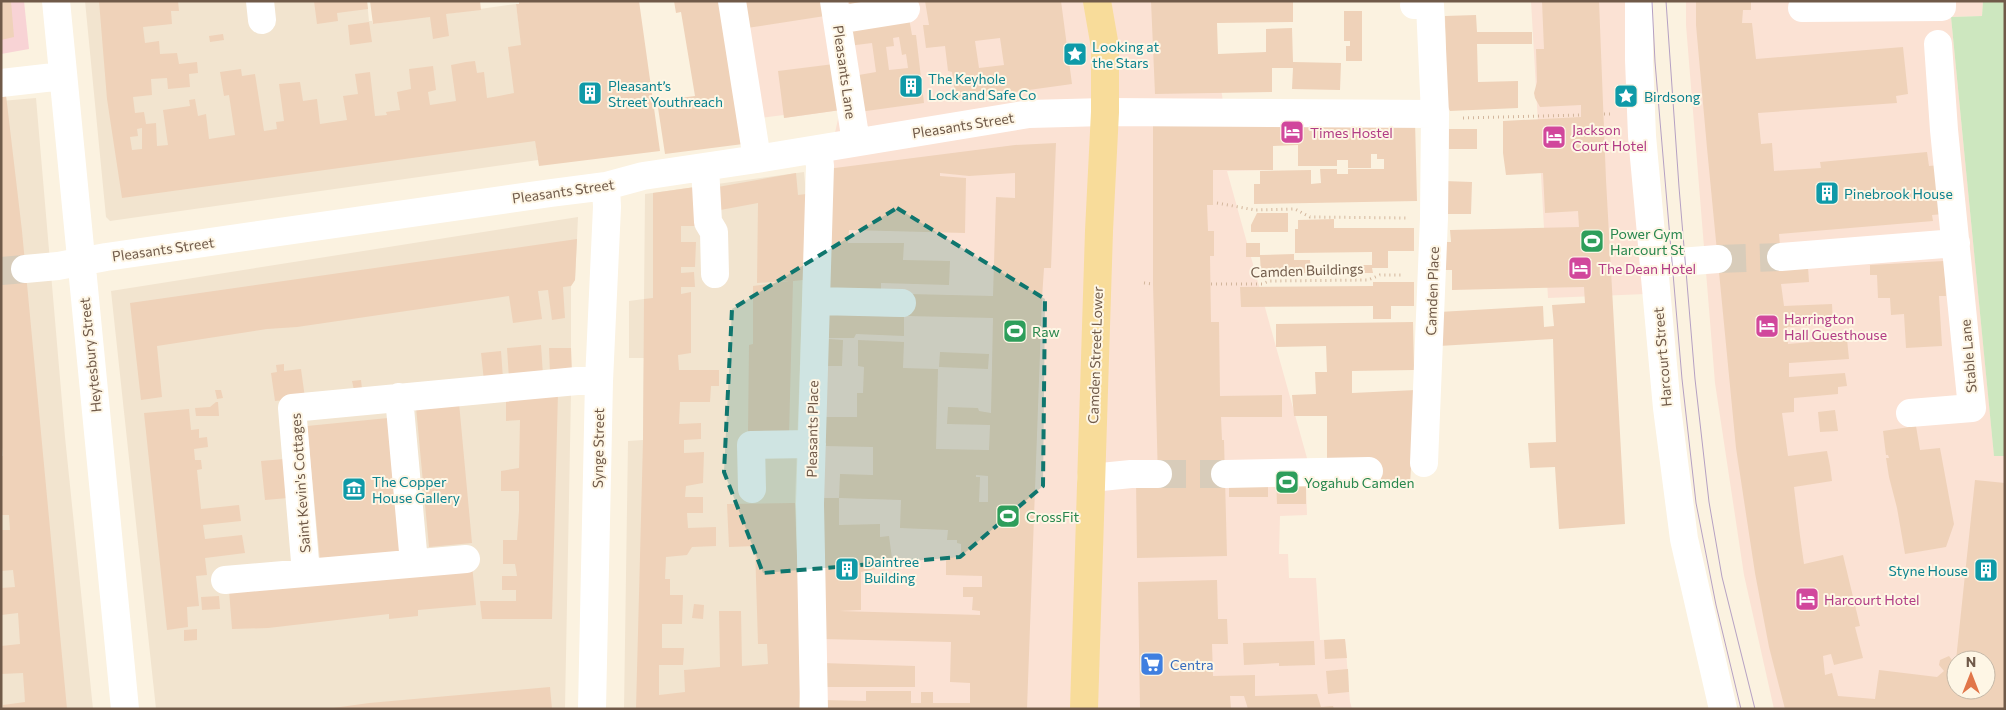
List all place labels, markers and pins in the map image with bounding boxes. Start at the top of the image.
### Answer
place label: Looking at the Stars [1092,38,1160,71]
place icon: Looking at the Stars [1062,41,1088,67]
place label: The Keyhole Lock and Safe Co [928,70,1036,103]
building icon: The Keyhole Lock and Safe Co [898,73,924,99]
place label: Pleasant’s Street Youthreach [608,77,723,110]
building icon: Pleasant’s Street Youthreach [577,80,603,106]
place icon: Birdsong [1613,83,1639,109]
place label: Birdsong [1644,88,1701,105]
hotel icon: Times Hostel [1279,119,1305,145]
place label: Jackson Court Hotel [1572,121,1647,154]
place label: Times Hostel [1310,124,1393,141]
hotel icon: Jackson Court Hotel [1541,124,1567,150]
building icon: Pinebrook House [1814,180,1840,206]
place label: Pinebrook House [1844,185,1953,202]
place label: Power Gym Harcourt St [1610,225,1684,258]
sports icon: Power Gym Harcourt St [1579,228,1605,254]
hotel icon: The Dean Hotel [1567,255,1593,281]
place label: The Dean Hotel [1598,260,1696,277]
place label: Harrington Hall Guesthouse [1784,310,1887,343]
hotel icon: Harrington Hall Guesthouse [1754,313,1780,339]
sports icon: Raw [1002,318,1028,344]
place label: Raw [1032,323,1060,340]
sports icon: Yogahub Camden [1274,469,1300,495]
place label: The Copper House Gallery [372,473,460,506]
place label: Yogahub Camden [1304,474,1414,491]
museum icon: The Copper House Gallery [341,476,367,502]
sports icon: CrossFit [995,503,1021,529]
place label: CrossFit [1026,508,1080,525]
place label: Daintree Building [864,553,919,586]
building icon: Daintree Building [834,556,860,582]
building icon: Styne House [1973,557,1999,583]
place label: Styne House [1888,562,1968,579]
hotel icon: Harcourt Hotel [1794,586,1820,612]
place label: Harcourt Hotel [1824,591,1920,608]
supermarket icon: Centra [1139,651,1165,677]
place label: Centra [1170,656,1214,673]

